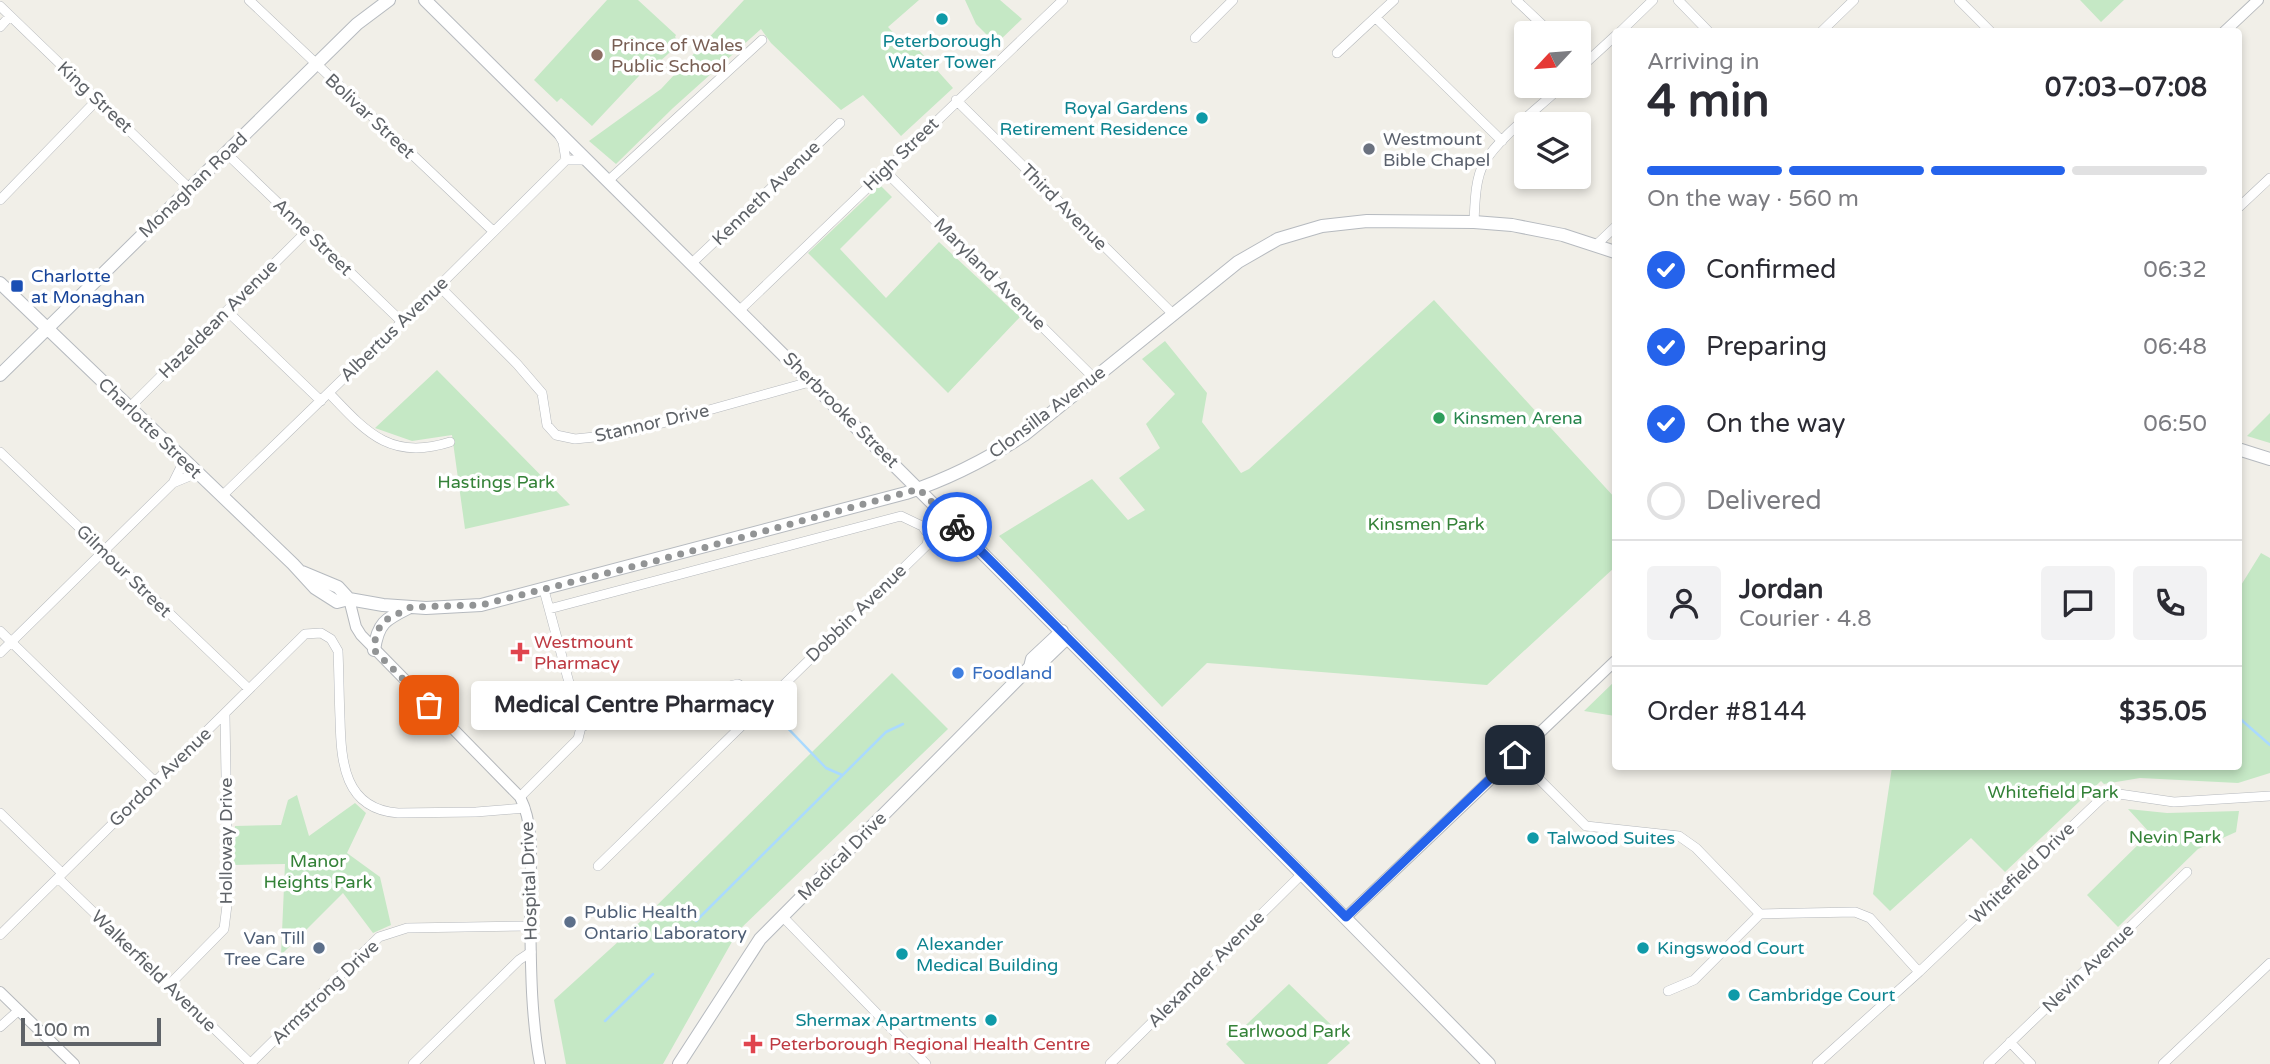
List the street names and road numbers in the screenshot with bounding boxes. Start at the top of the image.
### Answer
street label: King Street [53,57,137,138]
street label: Bolivar Street [320,69,420,163]
street label: High Street [859,113,943,195]
street label: Monaghan Road [134,128,252,242]
street label: Kenneth Avenue [708,136,824,250]
street label: Third Avenue [1016,159,1112,255]
street label: Anne Street [269,194,357,280]
street label: Maryland Avenue [929,213,1051,335]
street label: Hazeldean Avenue [154,255,282,383]
street label: Albertus Avenue [335,272,453,386]
street label: Sherbrooke Street [778,347,904,473]
street label: Clonsilla Avenue [984,361,1110,463]
street label: Charlotte Street [94,373,207,483]
street label: Stannor Drive [593,399,711,447]
street label: Gilmour Street [72,520,176,622]
street label: Dobbin Avenue [801,559,911,667]
street label: Gordon Avenue [104,723,216,831]
street label: Holloway Drive [215,778,237,904]
street label: Medical Drive [793,807,891,905]
street label: Whitefield Drive [1965,817,2079,929]
street label: Hospital Drive [516,821,542,941]
street label: Walkerfield Avenue [87,906,221,1036]
street label: Alexander Avenue [1143,906,1269,1032]
street label: Nevin Avenue [2038,919,2138,1017]
street label: Armstrong Drive [267,935,383,1049]

